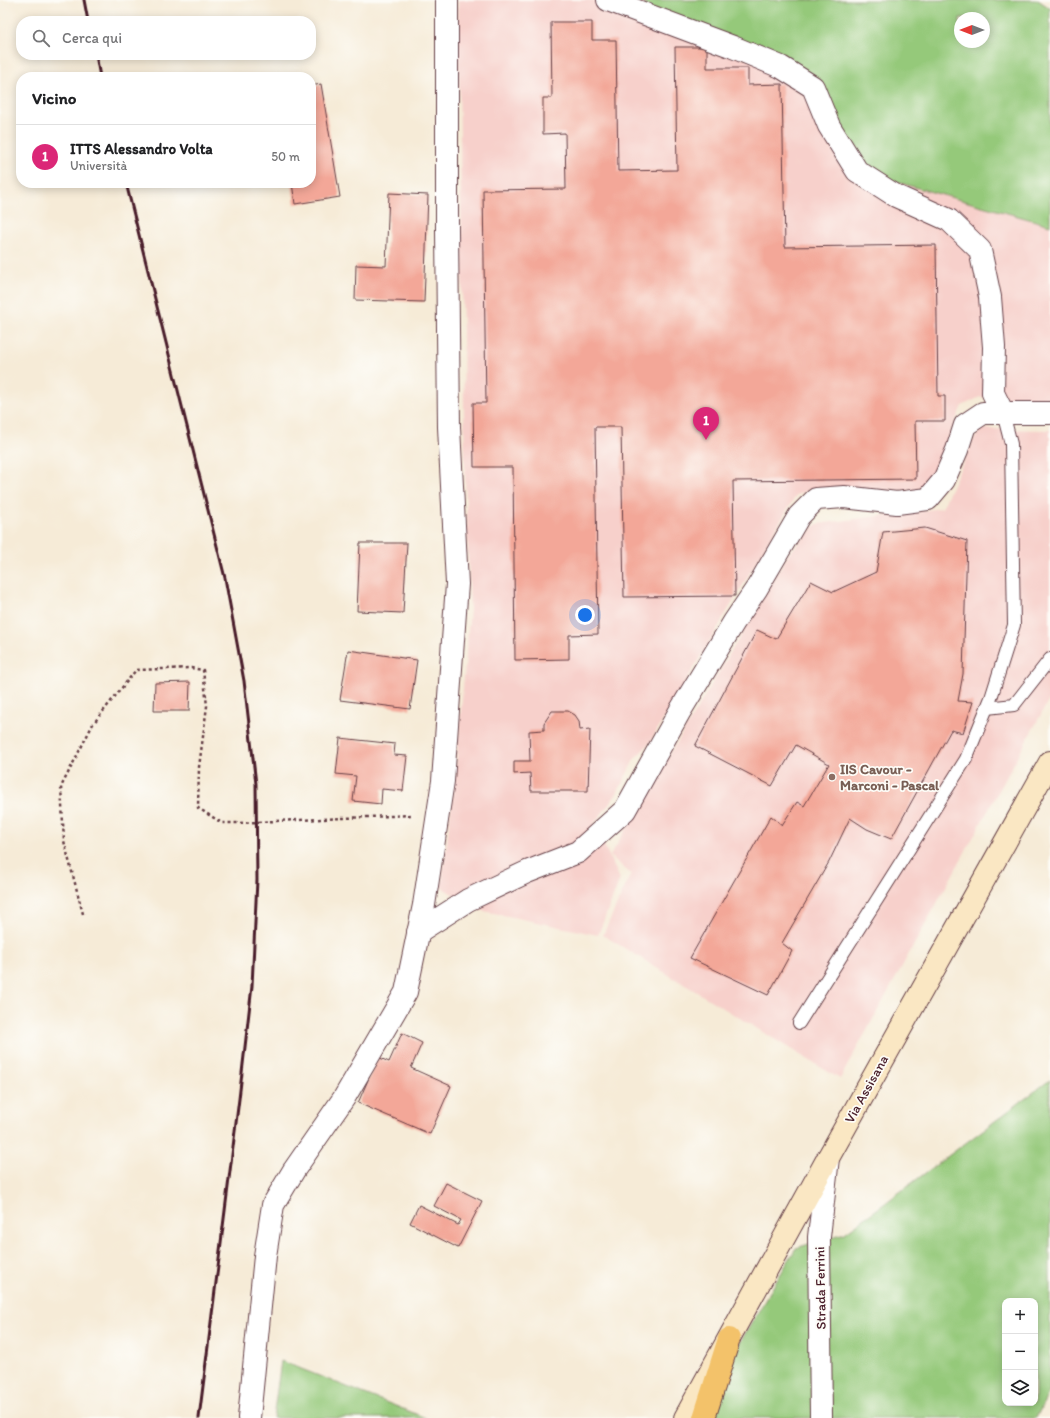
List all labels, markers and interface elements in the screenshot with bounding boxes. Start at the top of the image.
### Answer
north arrow [954,12,990,48]
search box [16,16,316,60]
icon: search [30,27,52,49]
text: Cerca qui [62,29,122,47]
text: Vicino [32,88,76,108]
text: ITTS Alessandro Volta [70,140,213,158]
text: 1 [42,149,48,164]
text: 50 m [271,149,300,164]
text: Università [70,158,127,173]
pin: 1 [693,407,719,440]
your location [575,605,595,625]
place label: IIS Cavour - Marconi - Pascal [840,761,940,794]
marker: IIS Cavour - Marconi - Pascal [827,772,837,782]
street label: Via Assisana [841,1052,892,1126]
street label: Strada Ferrini [811,1246,830,1330]
map controls [1002,1298,1038,1406]
button: + [1002,1298,1038,1334]
button: − [1002,1334,1038,1370]
button: layers [1002,1370,1038,1406]

